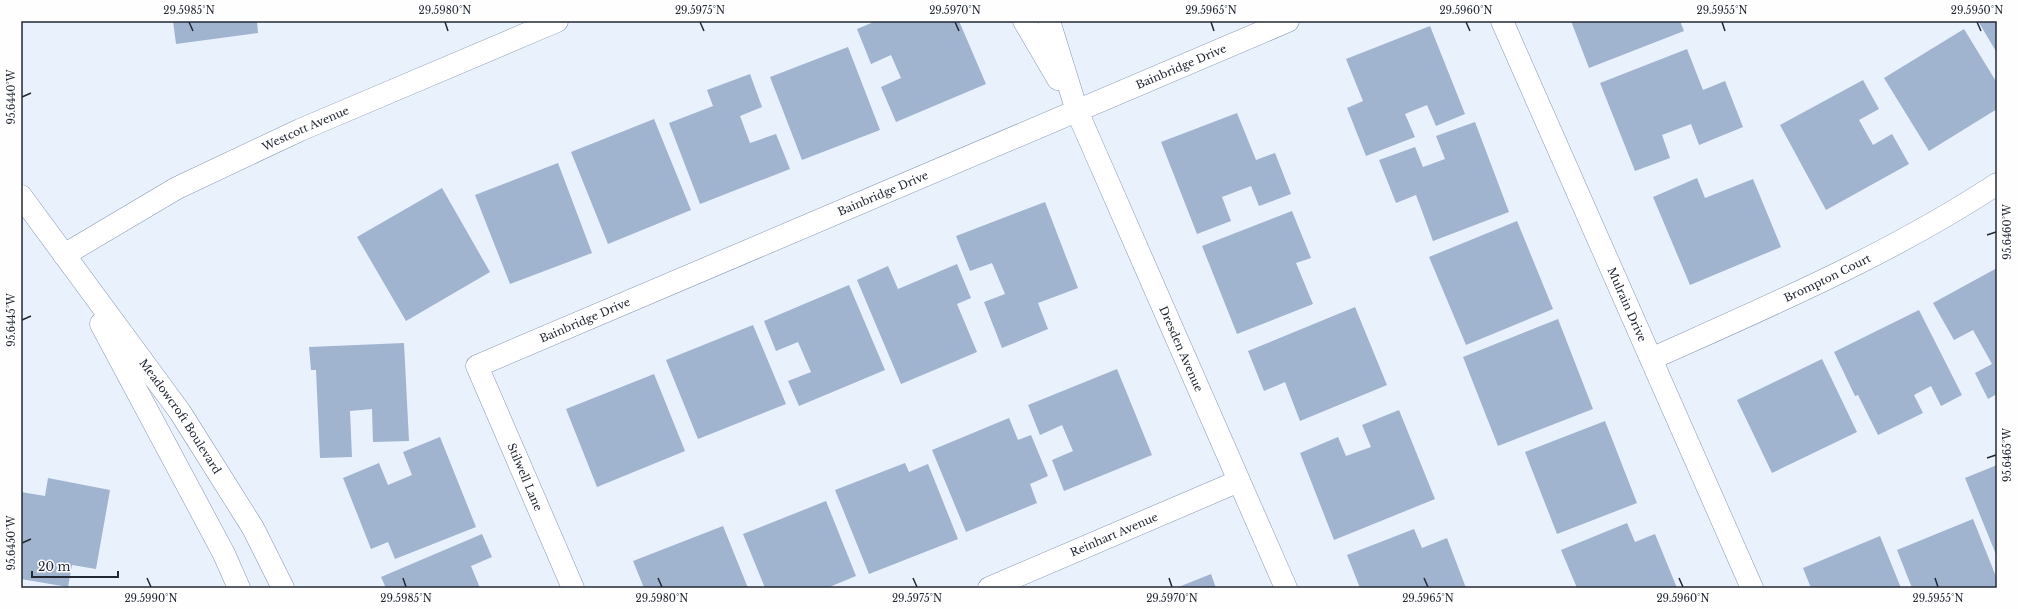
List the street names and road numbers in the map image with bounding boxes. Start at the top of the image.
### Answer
street label: Bainbridge Drive [1134,41,1228,92]
street label: Westcott Avenue [259,103,351,154]
street label: Bainbridge Drive [836,168,930,219]
street label: Brompton Court [1782,251,1874,305]
street label: Mulrain Drive [1605,265,1650,344]
street label: Bainbridge Drive [537,295,632,346]
street label: Dresden Avenue [1156,304,1206,394]
street label: Meadowcroft Boulevard [136,356,224,477]
street label: Stilwell Lane [504,441,546,513]
street label: Reinhart Avenue [1068,510,1160,559]

